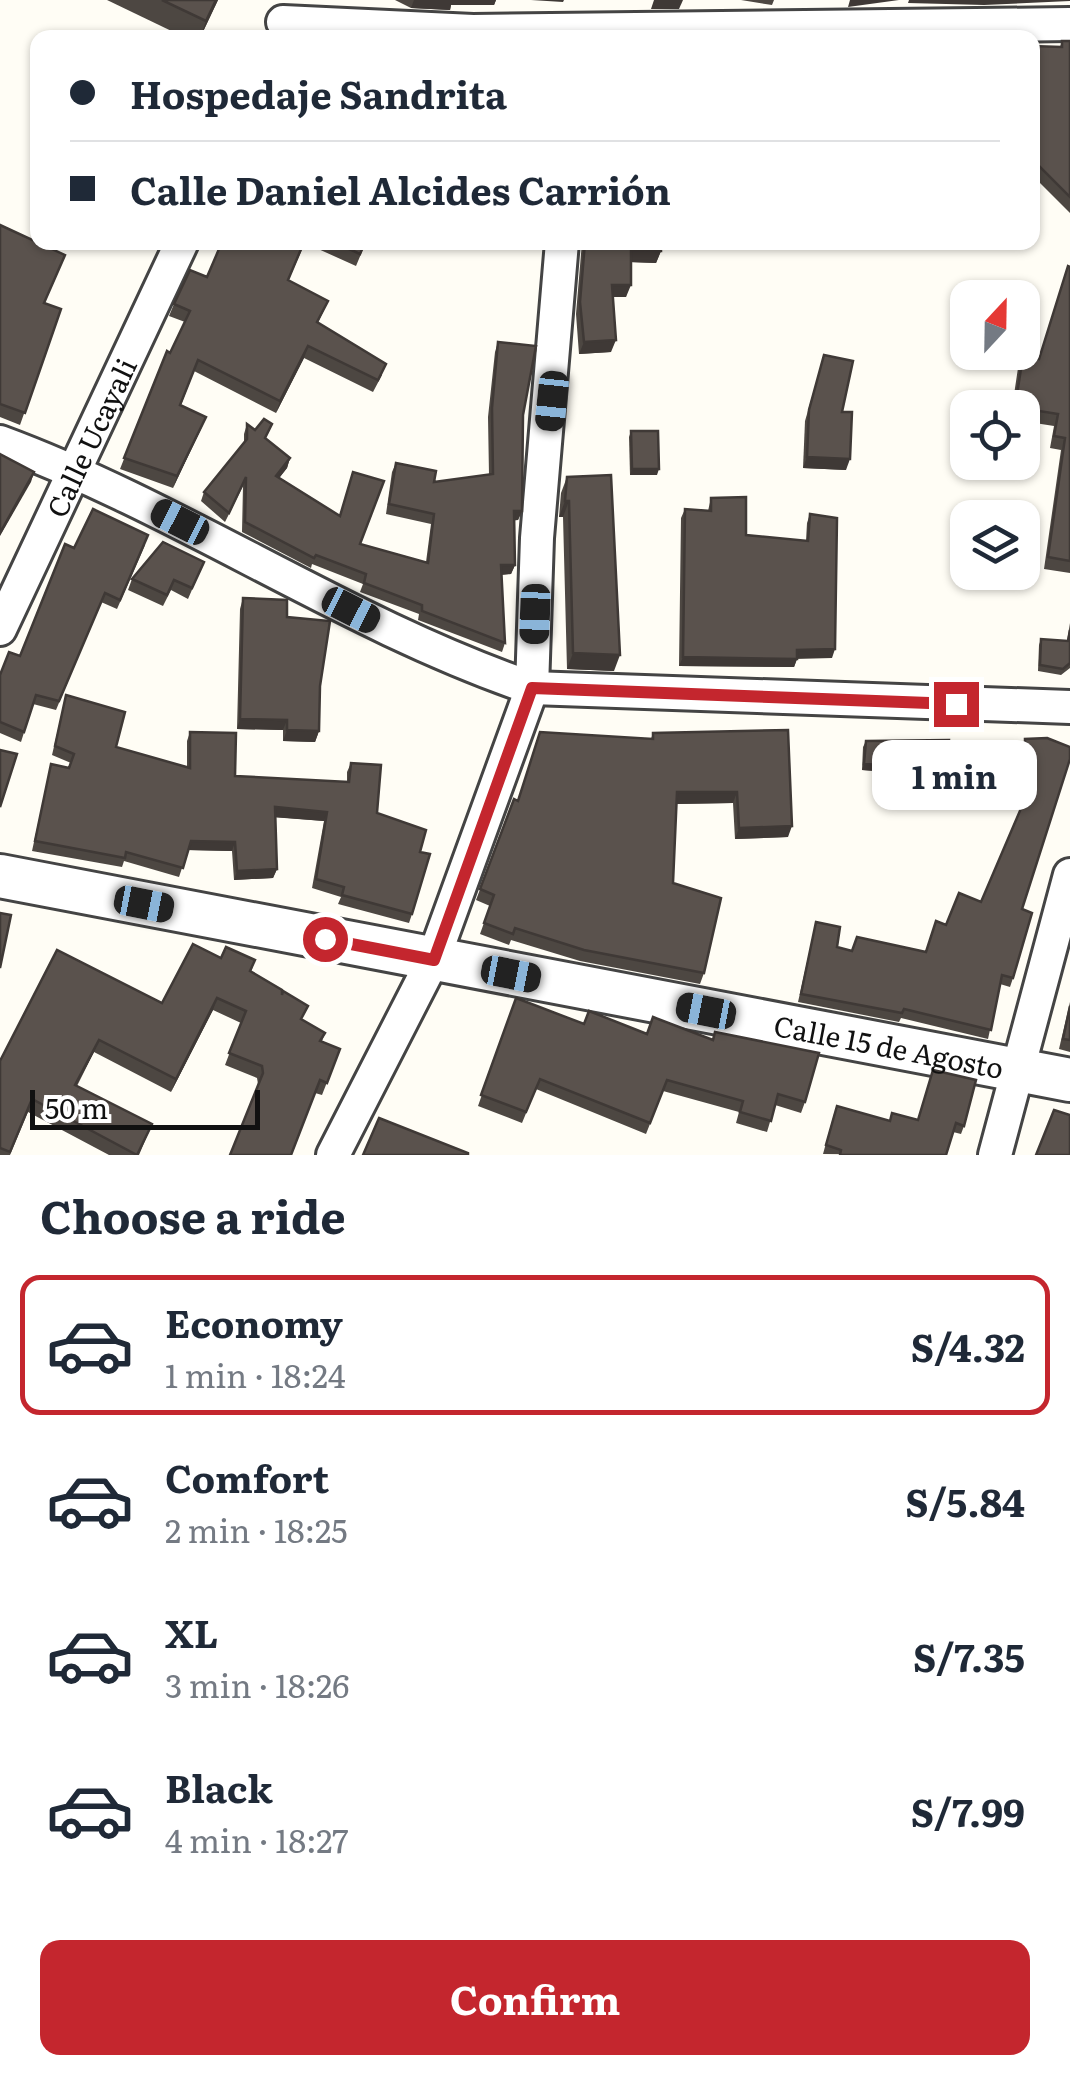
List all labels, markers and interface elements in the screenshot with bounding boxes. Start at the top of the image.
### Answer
text: Hospedaje Sandrita [130,64,507,121]
text: Calle Daniel Alcides Carrión [130,160,671,217]
north arrow [950,280,1040,370]
map controls [950,280,1040,590]
street label: Calle Ucayali [35,351,146,524]
car [534,370,570,432]
button: locate [950,390,1040,480]
car [146,495,214,549]
button: layers [950,500,1040,590]
car [317,583,385,637]
car [519,583,551,645]
route end [934,682,979,727]
callout: 1 min [874,739,1038,809]
text: 1 min [912,751,997,799]
car [112,884,176,924]
route start [303,917,348,962]
car [479,954,543,994]
car [674,991,738,1031]
street label: Calle 15 de Agosto [771,1003,1007,1088]
scale bar [30,1085,260,1130]
text: 50 m [45,1086,108,1128]
text: Choose a ride [40,1181,346,1248]
text: Economy [165,1293,343,1350]
icon: car [45,1300,135,1390]
text: S/4.32 [911,1317,1025,1374]
text: 1 min · 18:24 [165,1350,346,1398]
text: Comfort [165,1448,329,1505]
icon: car [45,1455,135,1545]
text: S/5.84 [905,1472,1025,1529]
text: 2 min · 18:25 [165,1505,347,1553]
text: XL [165,1603,218,1660]
icon: car [45,1610,135,1700]
text: S/7.35 [913,1627,1025,1684]
text: 3 min · 18:26 [165,1660,349,1708]
text: Black [165,1758,273,1815]
icon: car [45,1765,135,1855]
text: S/7.99 [911,1782,1025,1839]
text: 4 min · 18:27 [165,1815,349,1863]
button: Confirm [40,1940,1030,2055]

